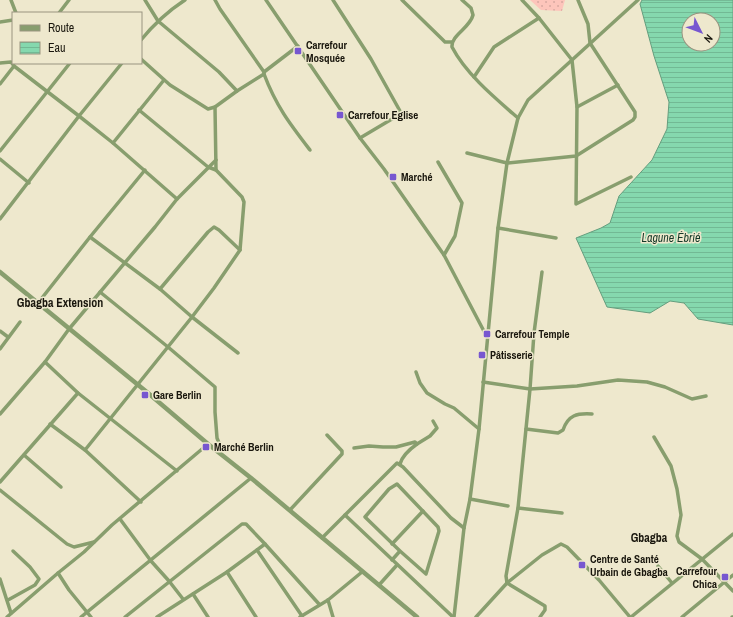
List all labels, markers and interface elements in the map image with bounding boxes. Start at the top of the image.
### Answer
legend [12,12,142,64]
north arrow [681,12,721,52]
text: Route [48,20,74,36]
text: N [701,32,716,46]
place label: Carrefour Mosquée [306,38,348,65]
text: Eau [48,40,66,56]
marker: Carrefour Mosquée [293,46,303,56]
place label: Carrefour Eglise [348,108,418,122]
marker: Carrefour Eglise [335,110,345,120]
place label: Marché [401,170,433,184]
marker: Marché [388,172,398,182]
water label: Lagune Ébrié [641,230,701,246]
district label: Gbagba Extension [17,295,103,311]
place label: Carrefour Temple [495,327,570,341]
marker: Carrefour Temple [482,329,492,339]
place label: Pâtisserie [490,348,533,362]
marker: Pâtisserie [477,350,487,360]
place label: Gare Berlin [153,388,202,402]
marker: Gare Berlin [140,390,150,400]
place label: Marché Berlin [214,440,274,454]
marker: Marché Berlin [201,442,211,452]
district label: Gbagba [631,530,668,546]
place label: Centre de Santé Urbain de Gbagba [590,552,668,579]
marker: Centre de Santé Urbain de Gbagba [577,560,587,570]
place label: Carrefour Chica [676,564,717,591]
marker: Carrefour Chica [720,572,730,582]

